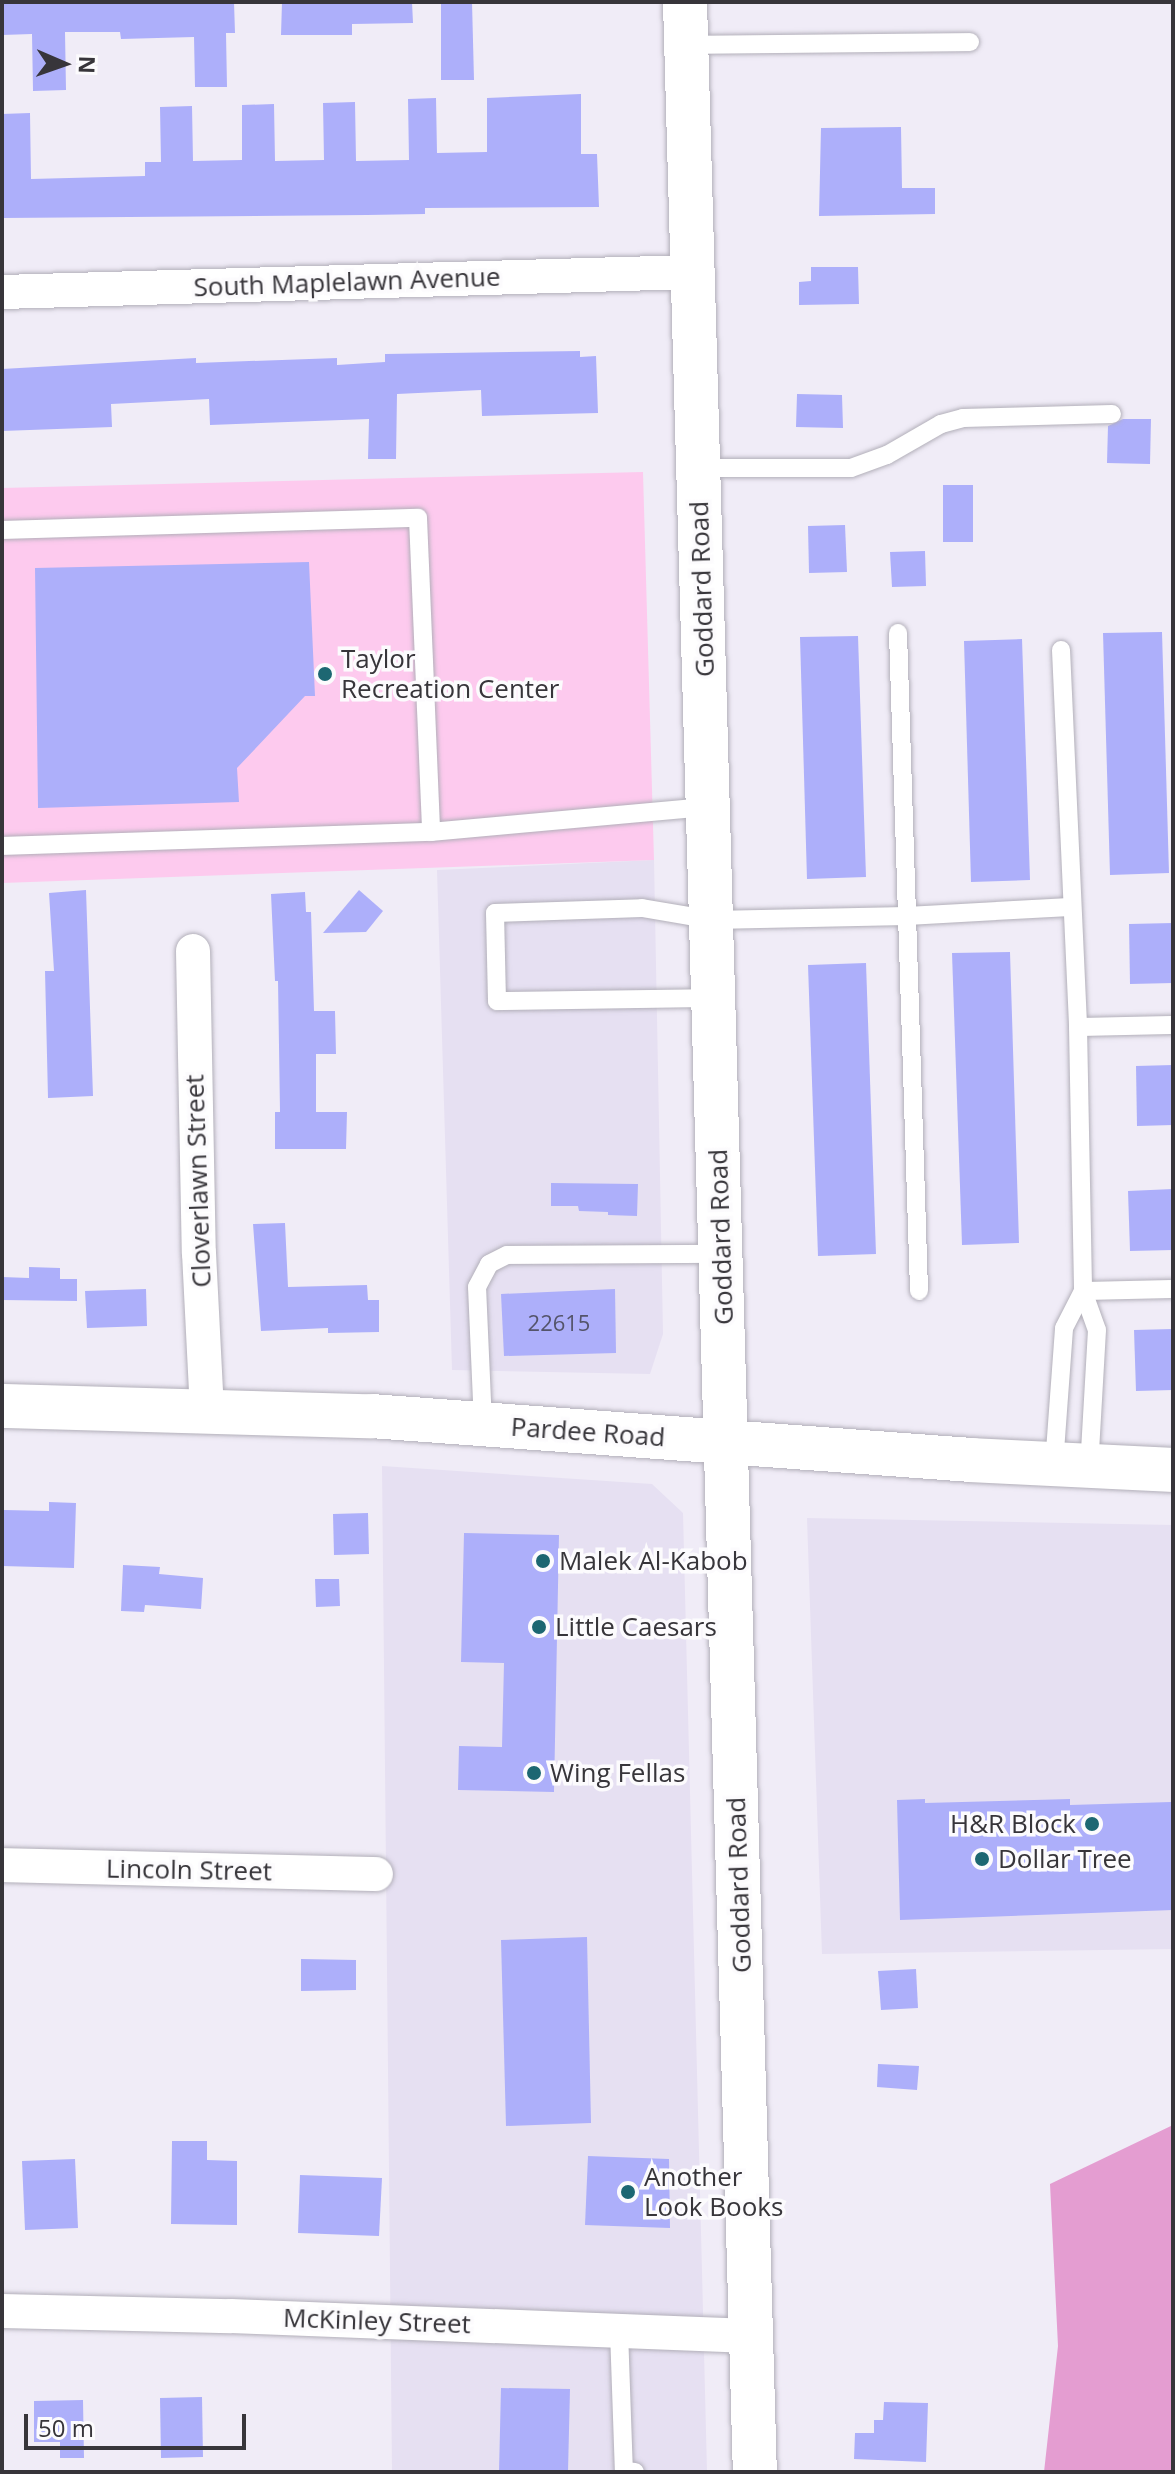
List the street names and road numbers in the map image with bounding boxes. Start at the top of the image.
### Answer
street label: South Maplelawn Avenue [193,261,501,303]
street label: Goddard Road [683,500,721,678]
street label: Cloverlawn Street [179,1074,217,1288]
street label: Goddard Road [702,1148,740,1326]
street label: Pardee Road [510,1411,666,1453]
street label: Goddard Road [720,1796,758,1974]
street label: Lincoln Street [106,1853,272,1887]
street label: McKinley Street [283,2302,471,2340]

